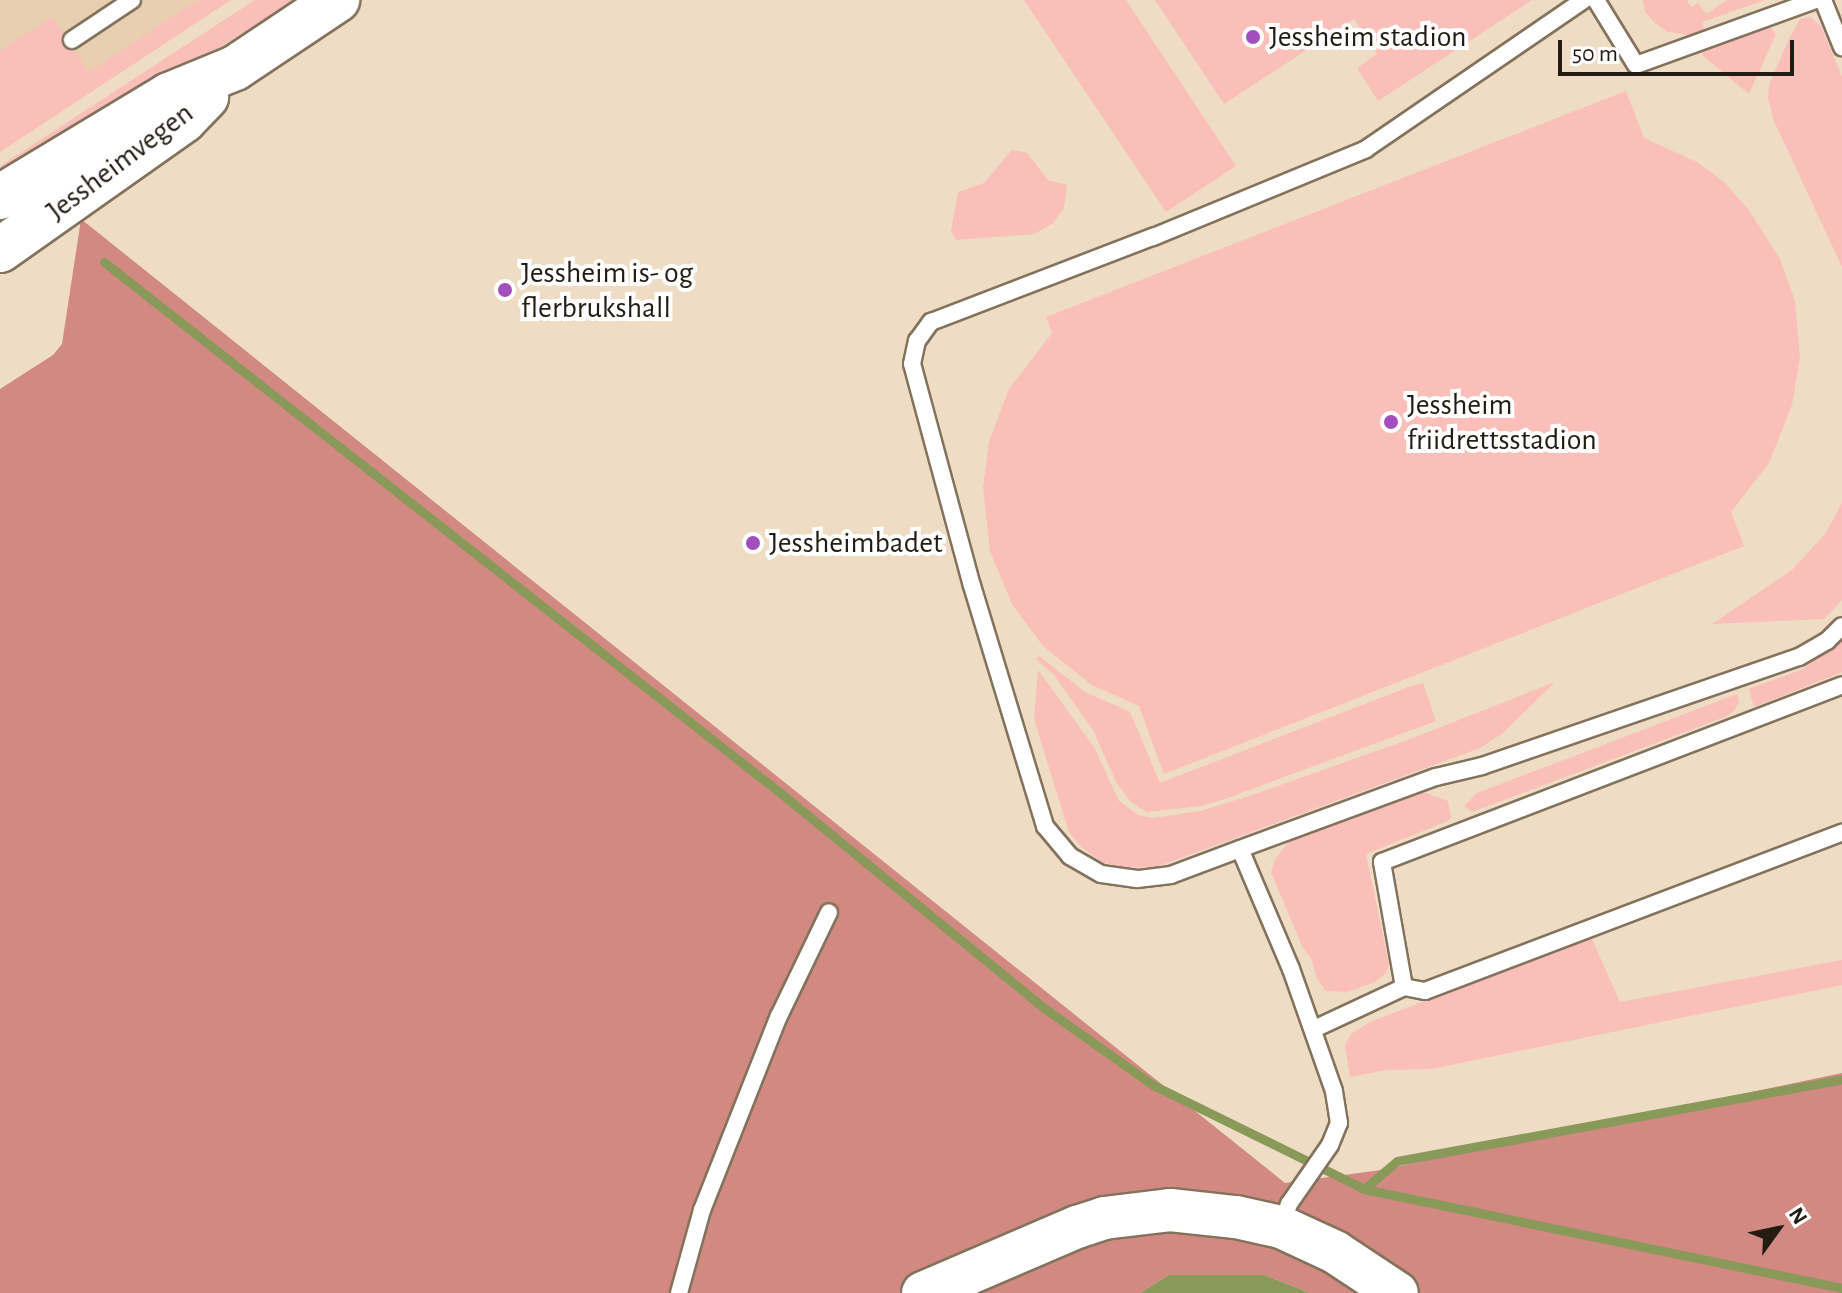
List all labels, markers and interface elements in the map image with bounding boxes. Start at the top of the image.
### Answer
place label: Jessheim stadion [1269,19,1467,55]
scale bar [1562,24,1798,74]
marker: Jessheim stadion [1244,28,1262,46]
text: 50 m [1572,42,1618,66]
street label: Jessheimvegen [39,95,201,229]
place label: Jessheim is- og flerbrukshall [521,255,693,326]
marker: Jessheim is- og flerbrukshall [496,281,514,299]
place label: Jessheim friidrettsstadion [1407,387,1597,458]
marker: Jessheim friidrettsstadion [1382,413,1400,431]
place label: Jessheimbadet [769,525,943,561]
marker: Jessheimbadet [744,534,762,552]
north arrow [1738,1189,1818,1269]
text: N [1785,1204,1812,1228]

